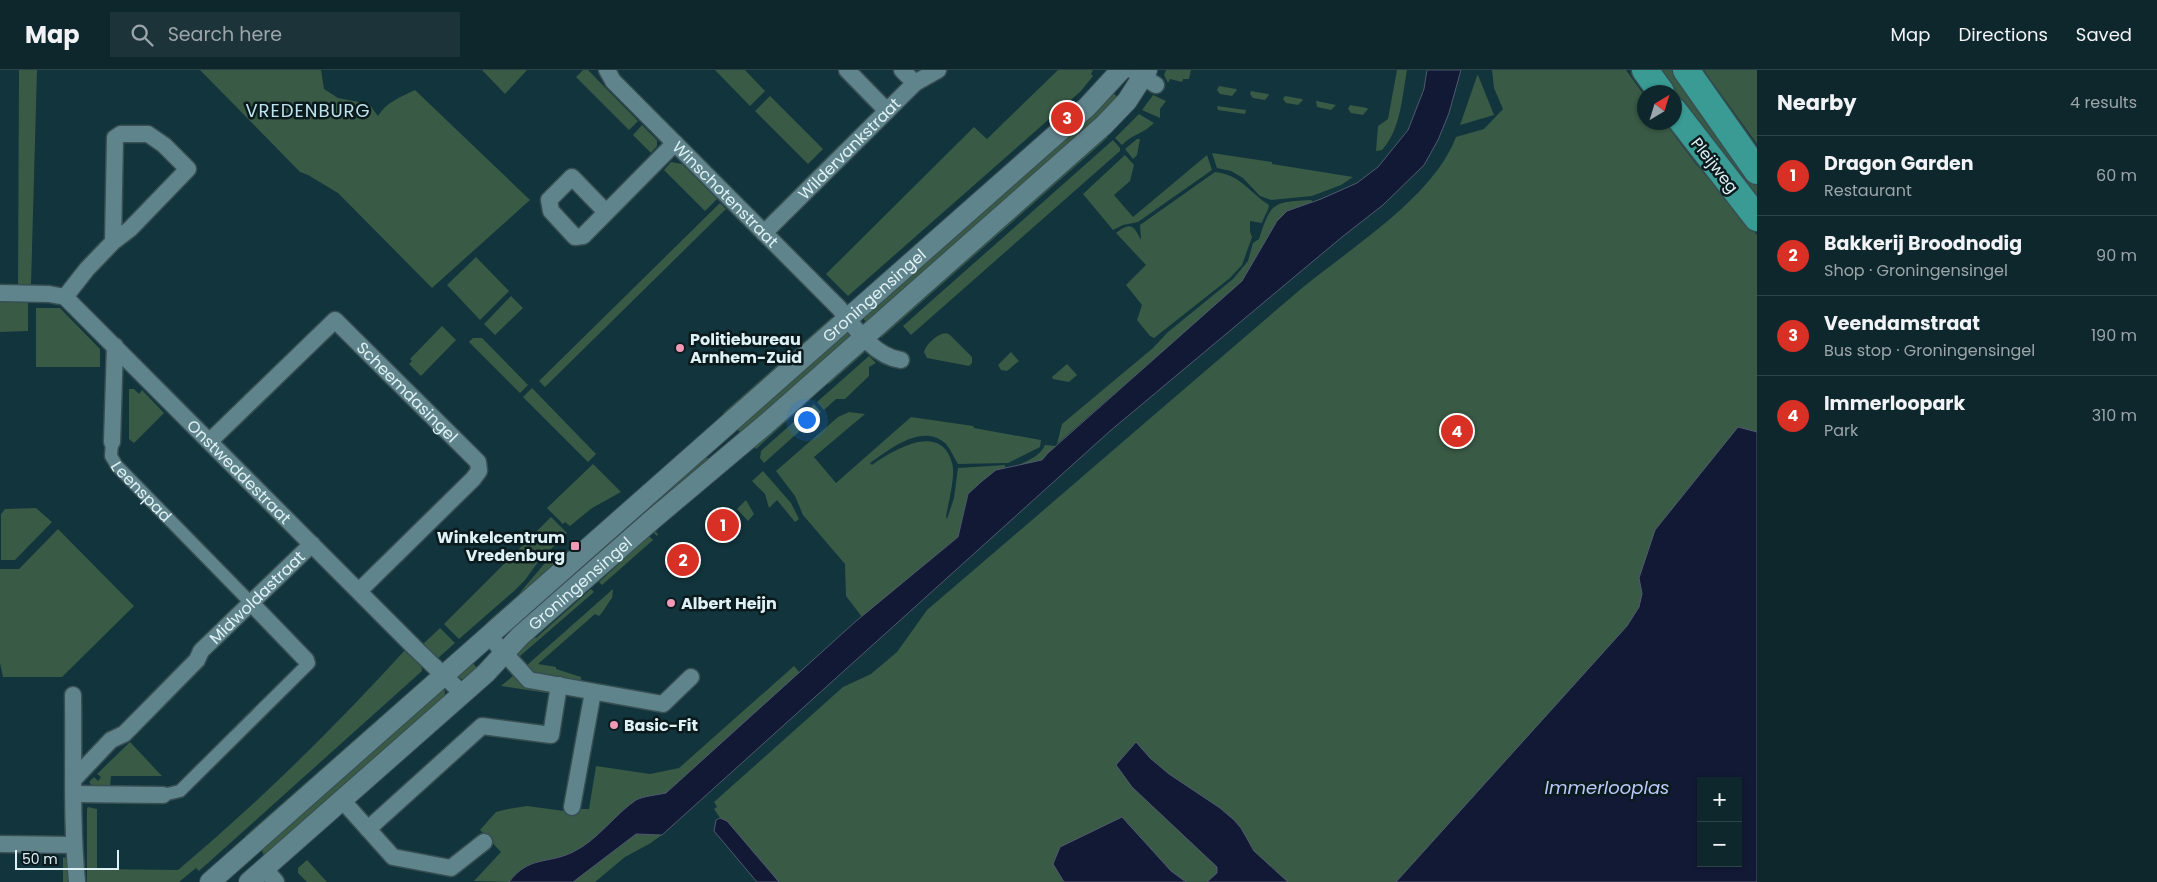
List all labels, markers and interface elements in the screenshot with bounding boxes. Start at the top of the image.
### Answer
search box [110,12,460,57]
text: Map [25,18,80,51]
icon: search [128,21,156,49]
text: Search here [168,21,282,48]
text: Map [1891,22,1930,47]
text: Directions [1958,22,2048,47]
text: Saved [2076,22,2132,47]
north arrow [1637,85,1682,130]
text: Nearby [1777,88,1857,117]
text: 4 results [2070,91,2137,114]
street label: Wildervankstraat [793,93,906,205]
district label: VREDENBURG [245,98,371,123]
pin: 3 [1051,99,1083,137]
street label: Pleijweg [1686,133,1744,198]
street label: Winschotenstraat [667,136,784,253]
text: Dragon Garden [1824,150,1974,177]
text: 1 [1790,164,1796,187]
text: 60 m [2096,164,2137,187]
text: Restaurant [1824,179,1912,202]
text: Bakkerij Broodnodig [1824,230,2022,257]
street label: Groningensingel [817,244,931,348]
text: 2 [1788,244,1798,267]
text: 90 m [2096,244,2137,267]
text: Shop · Groningensingel [1824,259,2008,282]
text: Veendamstraat [1824,310,1980,337]
text: 3 [1788,324,1798,347]
text: 190 m [2091,324,2137,347]
place label: Politiebureau Arnhem-Zuid [690,328,802,369]
street label: Scheemdasingel [351,337,463,448]
text: Bus stop · Groningensingel [1824,339,2035,362]
marker: Politiebureau Arnhem-Zuid [674,342,686,354]
text: Immerloopark [1824,390,1965,417]
text: 4 [1788,404,1798,427]
text: 310 m [2092,404,2137,427]
your location [794,407,820,433]
pin: 4 [1441,412,1473,450]
street label: Onstweddestraat [182,415,296,530]
text: Park [1824,419,1858,442]
street label: Leenspad [105,457,177,527]
pin: 1 [707,506,739,544]
place label: Winkelcentrum Vredenburg [437,526,565,567]
street label: Groningensingel [523,532,637,636]
marker: Winkelcentrum Vredenburg [569,540,581,552]
pin: 2 [667,541,699,579]
street label: Midwoldastraat [204,546,310,649]
place label: Albert Heijn [681,592,777,615]
marker: Albert Heijn [665,597,677,609]
place label: Basic-Fit [624,714,698,737]
marker: Basic-Fit [608,719,620,731]
water label: Immerlooplas [1544,775,1670,800]
map controls [1697,777,1742,867]
button: + [1697,777,1742,822]
button: − [1697,822,1742,867]
scale bar [15,847,119,870]
text: 50 m [22,849,58,869]

